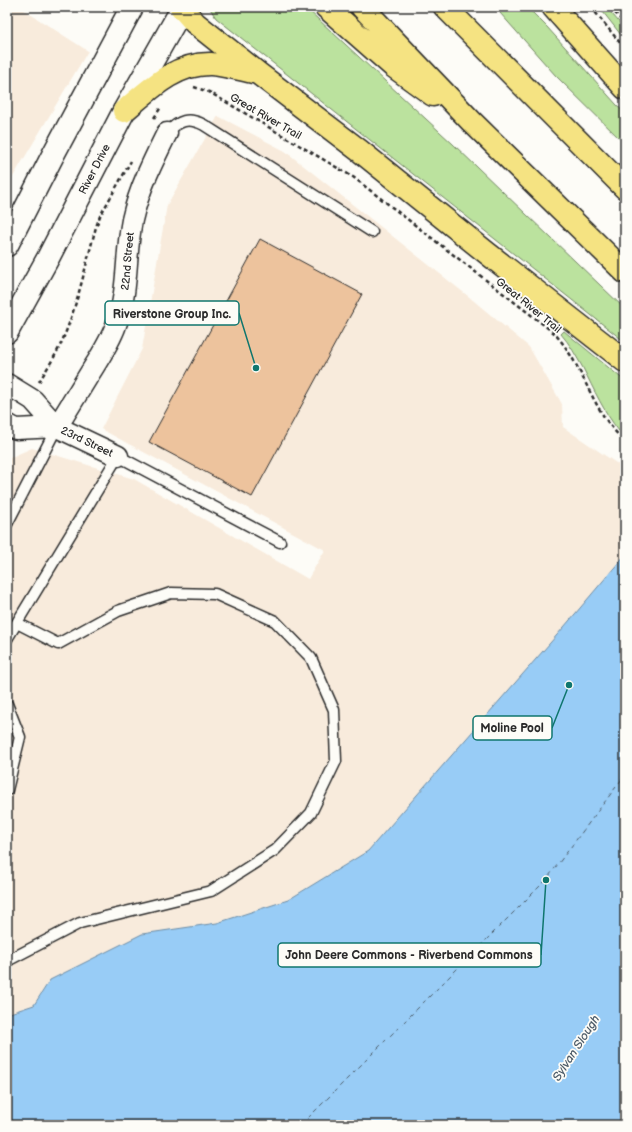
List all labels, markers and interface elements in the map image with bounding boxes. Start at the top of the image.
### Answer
street label: Great River Trail [228,91,304,142]
street label: River Drive [76,141,113,196]
street label: 22nd Street [118,231,137,291]
street label: Great River Trail [493,275,564,336]
callout: Riverstone Group Inc. [105,301,239,325]
text: Riverstone Group Inc. [113,307,232,322]
street label: 23rd Street [59,424,116,460]
callout: Moline Pool [473,716,552,740]
text: Moline Pool [480,721,544,736]
callout: John Deere Commons - Riverbend Commons [278,943,541,967]
text: John Deere Commons - Riverbend Commons [285,948,533,963]
water label: Sylvan Slough [550,1012,604,1084]

